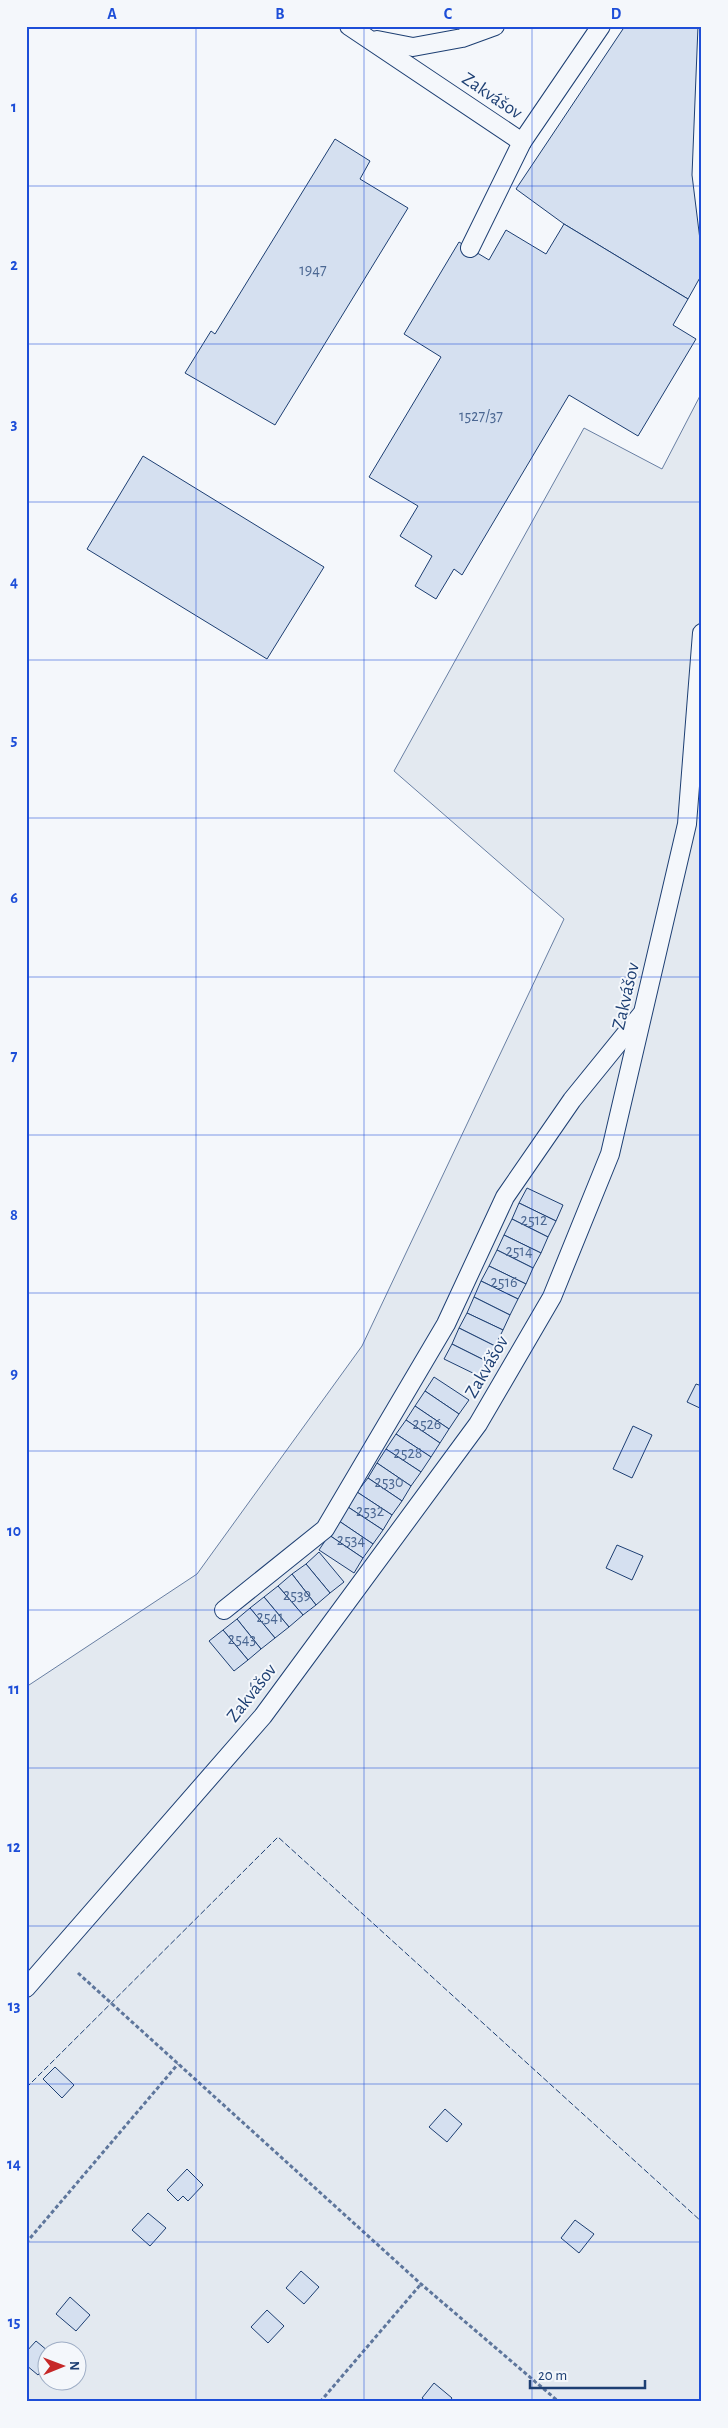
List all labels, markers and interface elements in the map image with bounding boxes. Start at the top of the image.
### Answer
text: A [107,6,117,22]
text: B [275,6,285,22]
text: C [444,6,453,22]
text: D [611,6,622,22]
street label: Zakvášov [458,69,526,123]
text: 1 [11,99,17,115]
text: 2 [10,257,18,273]
house number: 1947 [299,262,327,278]
house number: 1527/37 [459,408,503,424]
text: 3 [11,416,18,432]
text: 4 [10,574,18,590]
text: 5 [11,732,18,748]
text: 6 [10,890,18,906]
street label: Zakvášov [609,961,643,1031]
text: 7 [11,1048,18,1064]
text: 8 [10,1207,18,1223]
house number: 2512 [521,1212,547,1228]
house number: 2514 [505,1243,533,1259]
house number: 2516 [491,1274,518,1290]
street label: Zakvášov [462,1333,512,1401]
text: 9 [10,1365,18,1381]
house number: 2526 [413,1416,441,1432]
house number: 2528 [394,1445,422,1461]
house number: 2530 [374,1474,404,1490]
house number: 2532 [356,1503,384,1519]
text: 10 [7,1523,21,1539]
house number: 2534 [337,1532,365,1548]
house number: 2539 [283,1587,311,1603]
house number: 2541 [256,1609,284,1625]
house number: 2543 [228,1631,256,1647]
street label: Zakvášov [224,1660,280,1726]
text: 11 [8,1681,20,1697]
text: 12 [7,1839,21,1855]
text: 13 [8,1998,20,2014]
text: 14 [7,2156,21,2172]
text: 15 [8,2314,20,2330]
north arrow [38,2340,88,2390]
scale bar [530,2358,646,2390]
text: N [67,2361,81,2371]
text: 20 m [538,2368,567,2383]

